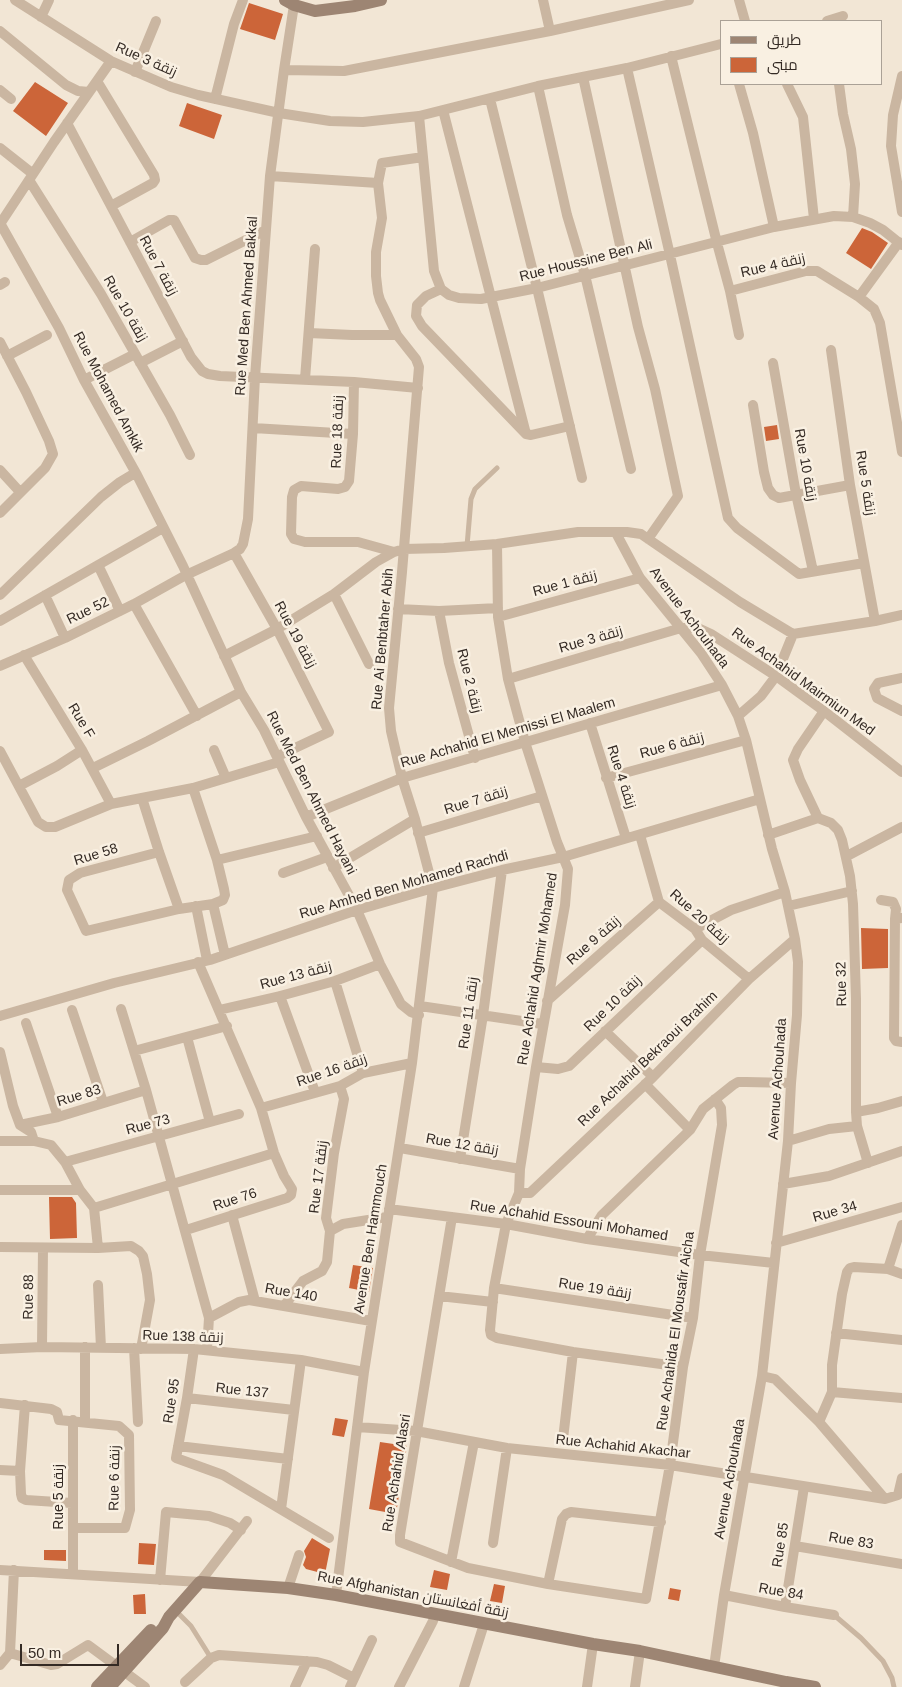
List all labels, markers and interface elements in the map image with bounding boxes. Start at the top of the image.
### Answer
legend [720,20,882,85]
text: طريق [767,31,801,48]
street label: Rue 3 زنقة [113,39,179,81]
text: مبنى [767,56,798,73]
street label: Rue Med Ben Ahmed Bakkal [232,216,262,396]
street label: Rue 7 زنقة [135,233,181,299]
street label: Rue Houssine Ben Ali [518,236,654,286]
street label: Rue 4 زنقة [739,250,807,282]
street label: Rue 10 زنقة [99,273,151,345]
street label: Rue Mohamed Amkik [69,329,147,455]
street label: Rue 18 زنقة [328,395,348,469]
street label: Rue 10 زنقة [790,427,820,503]
street label: Rue 5 زنقة [852,449,878,517]
street label: Avenue Achouhada [646,564,732,672]
street label: Rue Ai Benbtaher Abih [368,567,398,711]
street label: Rue 1 زنقة [531,567,599,601]
street label: Rue 52 [64,594,112,628]
street label: Rue 19 زنقة [270,599,320,671]
street label: Rue 3 زنقة [557,623,625,657]
street label: Rue Achahid Mairmiun Med [728,624,878,740]
street label: Rue 2 زنقة [453,647,485,715]
street label: Rue Achahid El Mernissi El Maalem [399,694,617,772]
street label: Rue F [64,700,98,742]
street label: Rue Med Ben Ahmed Hayani [262,708,360,878]
street label: Rue 6 زنقة [638,729,706,763]
street label: Rue 4 زنقة [603,743,639,811]
street label: Rue 7 زنقة [442,783,510,819]
street label: Rue 58 [72,840,120,870]
street label: Rue Amhed Ben Mohamed Rachdi [298,847,510,923]
street label: Rue Achahid Aghmir Mohamed [514,872,562,1066]
street label: Rue 20 زنقة [666,886,732,948]
street label: Rue 9 زنقة [564,913,624,969]
street label: Rue 13 زنقة [258,958,334,994]
street label: Rue 32 [833,961,851,1007]
street label: Rue 10 زنقة [581,972,645,1036]
street label: Rue 11 زنقة [456,976,482,1050]
street label: Rue Achahid Bekraoui Brahim [575,988,721,1130]
street label: Avenue Achouhada [765,1018,791,1140]
street label: Rue 16 زنقة [295,1051,369,1091]
street label: Rue 83 [55,1081,103,1111]
street label: Rue 73 [124,1111,172,1139]
street label: Rue 12 زنقة [424,1130,500,1160]
street label: Rue 17 زنقة [306,1140,332,1214]
street label: Avenue Ben Hammouch [351,1163,391,1315]
street label: Rue 76 [211,1185,259,1215]
street label: Rue Achahid Essouni Mohamed [469,1197,669,1245]
street label: Rue 34 [811,1198,859,1226]
street label: Rue Achahida El Mousafir Aicha [654,1230,698,1432]
street label: Rue 88 [20,1274,38,1320]
street label: Rue 19 زنقة [557,1275,633,1303]
street label: Rue 140 [263,1280,319,1306]
street label: Rue 138 زنقة [142,1327,224,1347]
street label: Rue 95 [160,1377,184,1425]
street label: Rue 137 [215,1380,269,1402]
street label: Rue Achahid Alasri [379,1413,415,1533]
street label: Avenue Achouhada [711,1417,749,1541]
street label: Rue Achahid Akachar [555,1432,691,1462]
street label: Rue 6 زنقة [106,1445,124,1511]
street label: Rue 5 زنقة [51,1464,67,1530]
street label: Rue 85 [769,1521,793,1569]
street label: Rue 83 [827,1529,875,1553]
street label: Rue Afghanistan زنقة أفغانستان [316,1568,510,1622]
street label: Rue 84 [757,1580,805,1604]
scale bar [22,1634,121,1666]
text: 50 m [28,1644,61,1661]

